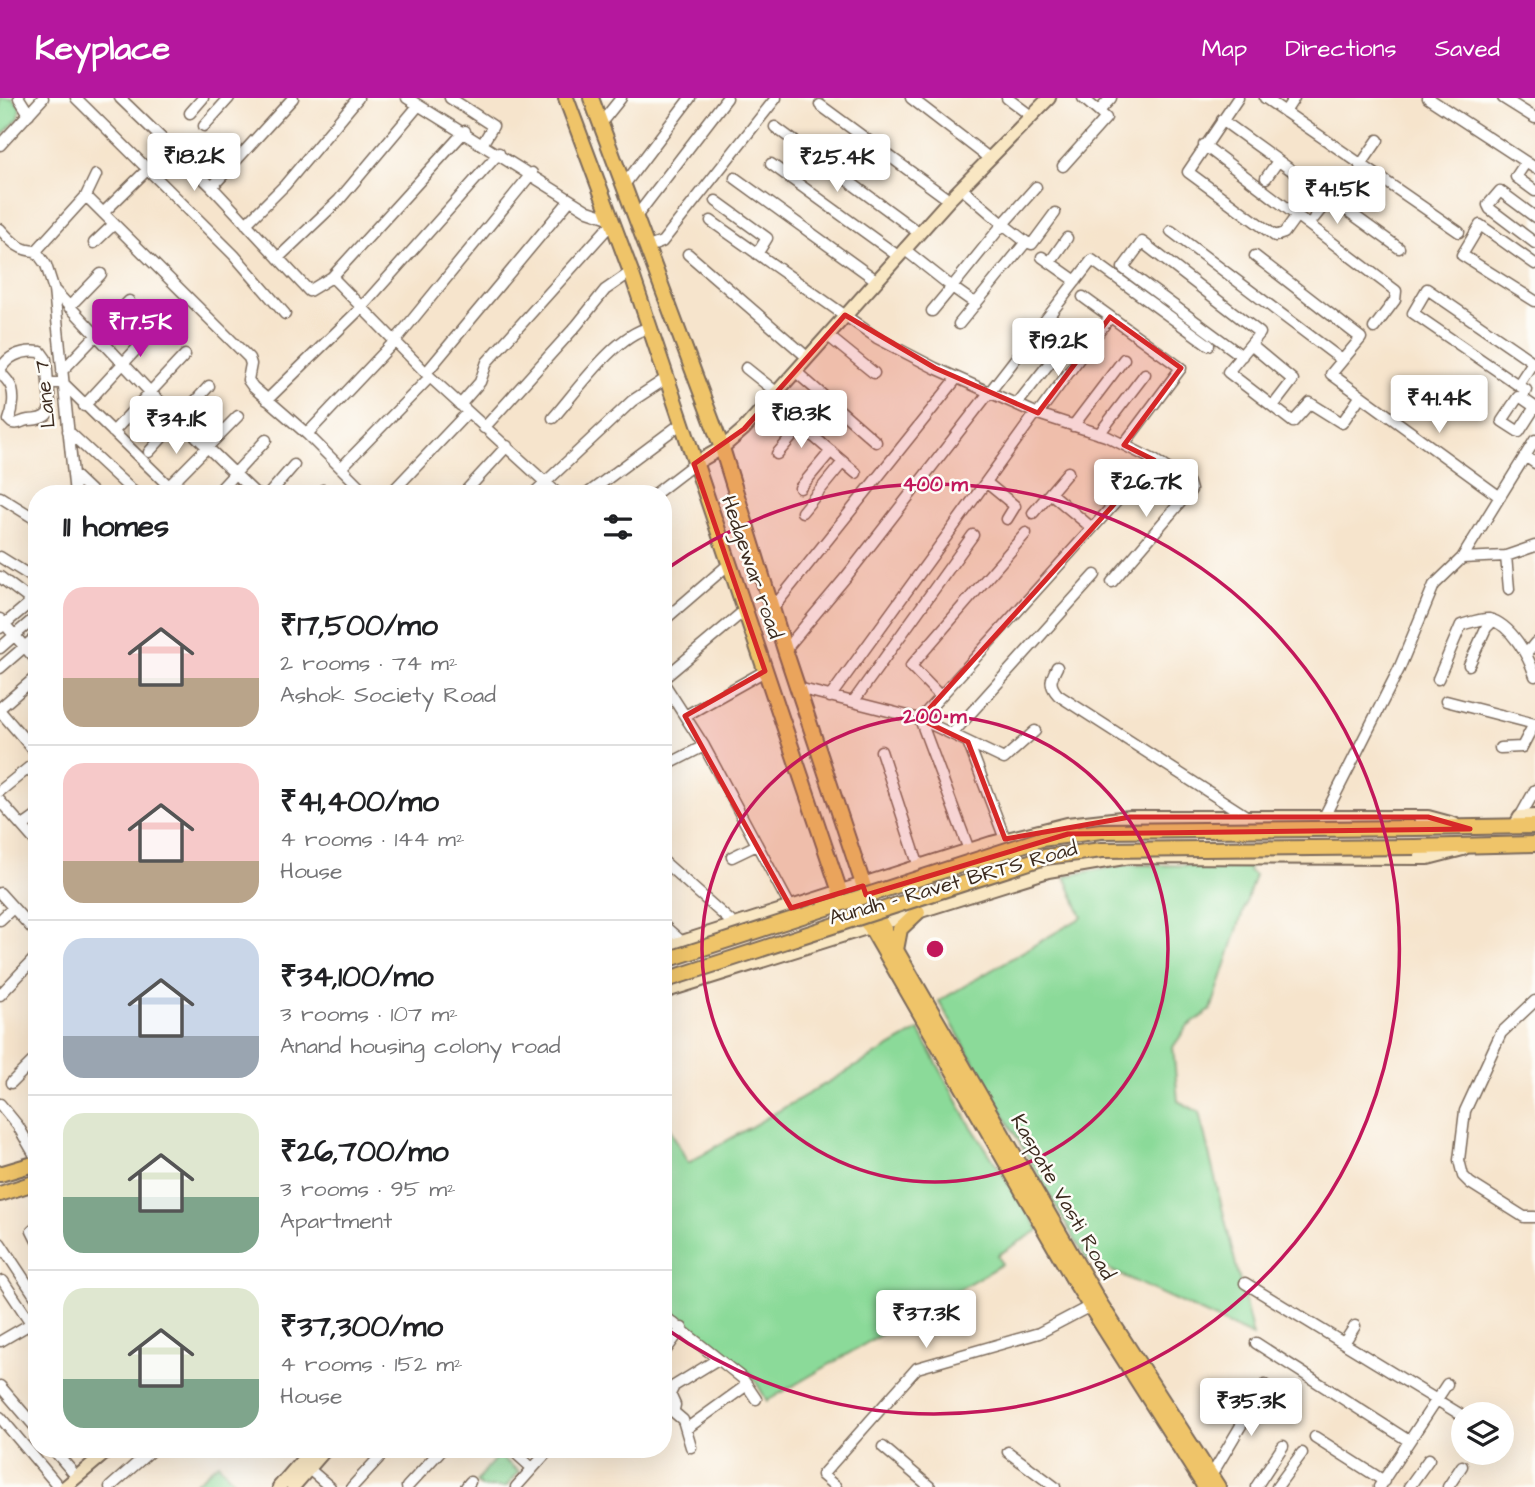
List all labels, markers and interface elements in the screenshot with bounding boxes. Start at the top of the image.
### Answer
text: Keyplace [35,26,170,72]
text: Map [1202,32,1247,66]
text: Directions [1285,32,1397,66]
text: Saved [1435,32,1500,66]
pin: ₹18.2K [137,134,251,193]
pin: ₹25.4K [780,134,894,194]
text: ₹18.2K [163,140,225,172]
text: ₹25.4K [799,141,875,173]
pin: ₹41.5K [1280,166,1394,226]
text: ₹41.5K [1304,173,1370,205]
pin: ₹17.5K [83,300,197,359]
text: ₹17.5K [108,306,172,338]
pin: ₹19.2K [1001,318,1115,378]
text: ₹19.2K [1028,325,1088,357]
street label: Lane 7 [27,358,63,430]
pin: ₹41.4K [1382,376,1496,435]
text: ₹41.4K [1407,382,1471,414]
pin: ₹18.3K [744,390,858,450]
pin: ₹34.1K [119,396,233,456]
text: ₹18.3K [771,397,831,429]
text: ₹34.1K [146,403,206,435]
pin: ₹26.7K [1089,460,1203,519]
text: ₹26.7K [1110,466,1182,498]
text: 400 m [902,470,968,499]
street label: Hedgewar road [712,492,790,643]
text: 11 homes [63,506,169,548]
icon: filters [599,508,637,546]
text: ₹17,500/mo [280,605,438,647]
icon: home [119,615,203,699]
text: 2 rooms · 74 m² [280,647,458,679]
text: Ashok Society Road [280,679,496,711]
text: 200 m [902,702,967,731]
text: ₹41,400/mo [280,781,439,823]
icon: home [119,791,203,875]
text: 4 rooms · 144 m² [280,823,465,855]
street label: Aundh - Ravet BRTS Road [825,834,1081,932]
text: House [280,855,343,887]
centre of rings [923,937,947,961]
text: ₹34,100/mo [280,956,434,998]
icon: home [119,966,203,1050]
text: 3 rooms · 107 m² [280,998,458,1030]
text: Anand housing colony road [280,1030,561,1062]
street label: Kaspate Vasti Road [1003,1109,1122,1286]
text: ₹26,700/mo [280,1131,449,1173]
icon: home [119,1141,203,1225]
text: 3 rooms · 95 m² [280,1173,456,1205]
text: Apartment [280,1205,392,1237]
pin: ₹37.3K [869,1290,983,1350]
text: ₹37.3K [892,1297,960,1329]
text: ₹37,300/mo [280,1306,443,1348]
icon: home [119,1316,203,1400]
text: 4 rooms · 152 m² [280,1348,463,1380]
pin: ₹35.3K [1194,1378,1308,1438]
text: House [280,1380,343,1412]
text: ₹35.3K [1216,1385,1286,1417]
map controls [1451,1402,1514,1465]
button: layers [1451,1402,1514,1465]

